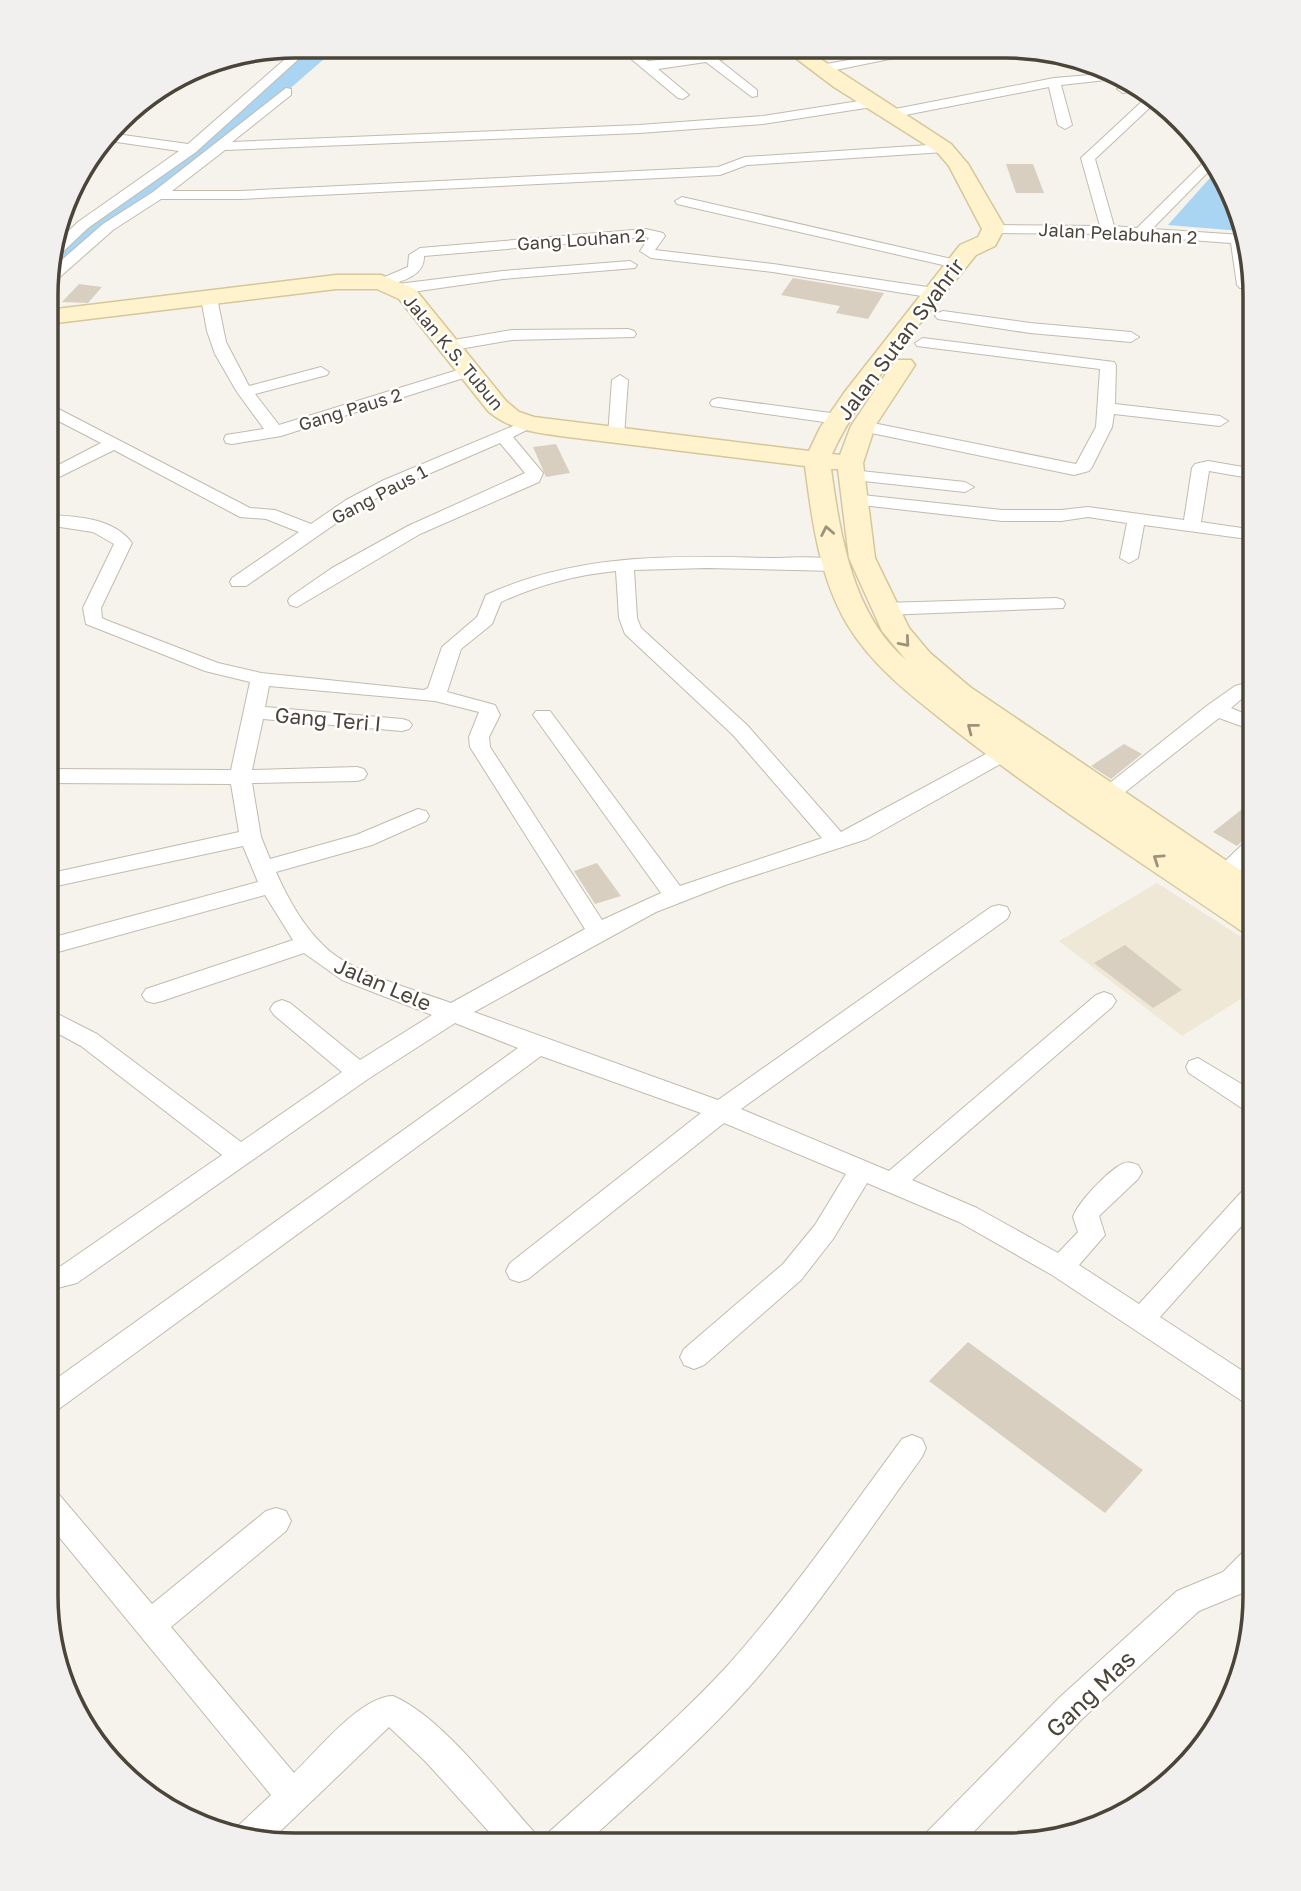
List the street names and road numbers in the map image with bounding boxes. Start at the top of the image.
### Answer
street label: Jalan Pelabuhan 2 [1038,218,1198,248]
street label: Gang Louhan 2 [516,224,646,254]
street label: Jalan Sutan Syahrir [831,253,969,425]
street label: Jalan K.S. Tubun [399,290,509,414]
street label: Gang Paus 2 [296,383,404,435]
street label: Gang Paus 1 [328,460,431,528]
street label: Gang Teri I [274,701,382,737]
street label: Jalan Lele [331,952,435,1016]
street label: Gang Mas [1039,1643,1141,1743]

